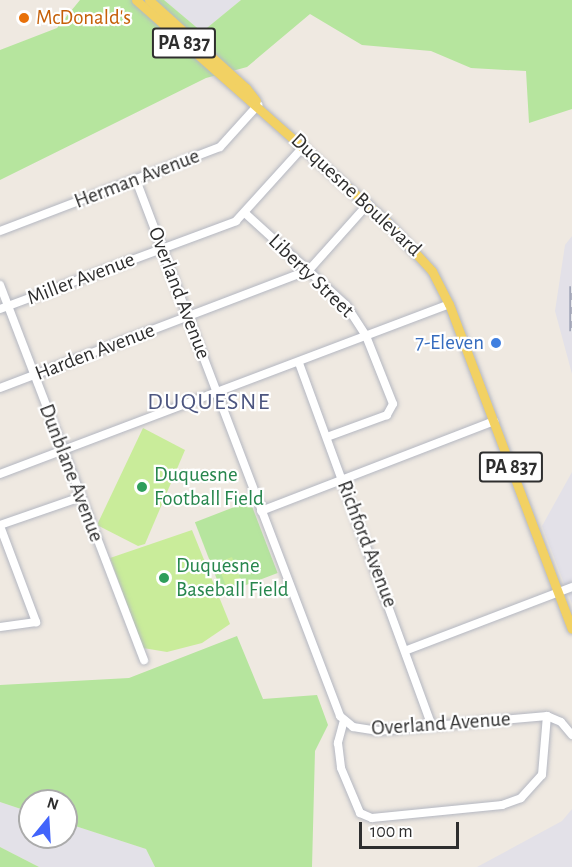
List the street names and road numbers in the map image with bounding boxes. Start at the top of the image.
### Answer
road number: PA 837 [151,26,217,60]
street label: Duquesne Boulevard [285,128,427,262]
street label: Herman Avenue [71,144,203,214]
street label: Overland Avenue [142,223,216,363]
street label: Liberty Street [263,229,359,323]
street label: Miller Avenue [24,247,138,311]
street label: Harden Avenue [32,318,158,386]
street label: Dunblane Avenue [33,401,109,545]
road number: PA 837 [478,450,544,484]
street label: Richford Avenue [331,477,403,611]
street label: Overland Avenue [371,707,511,741]

